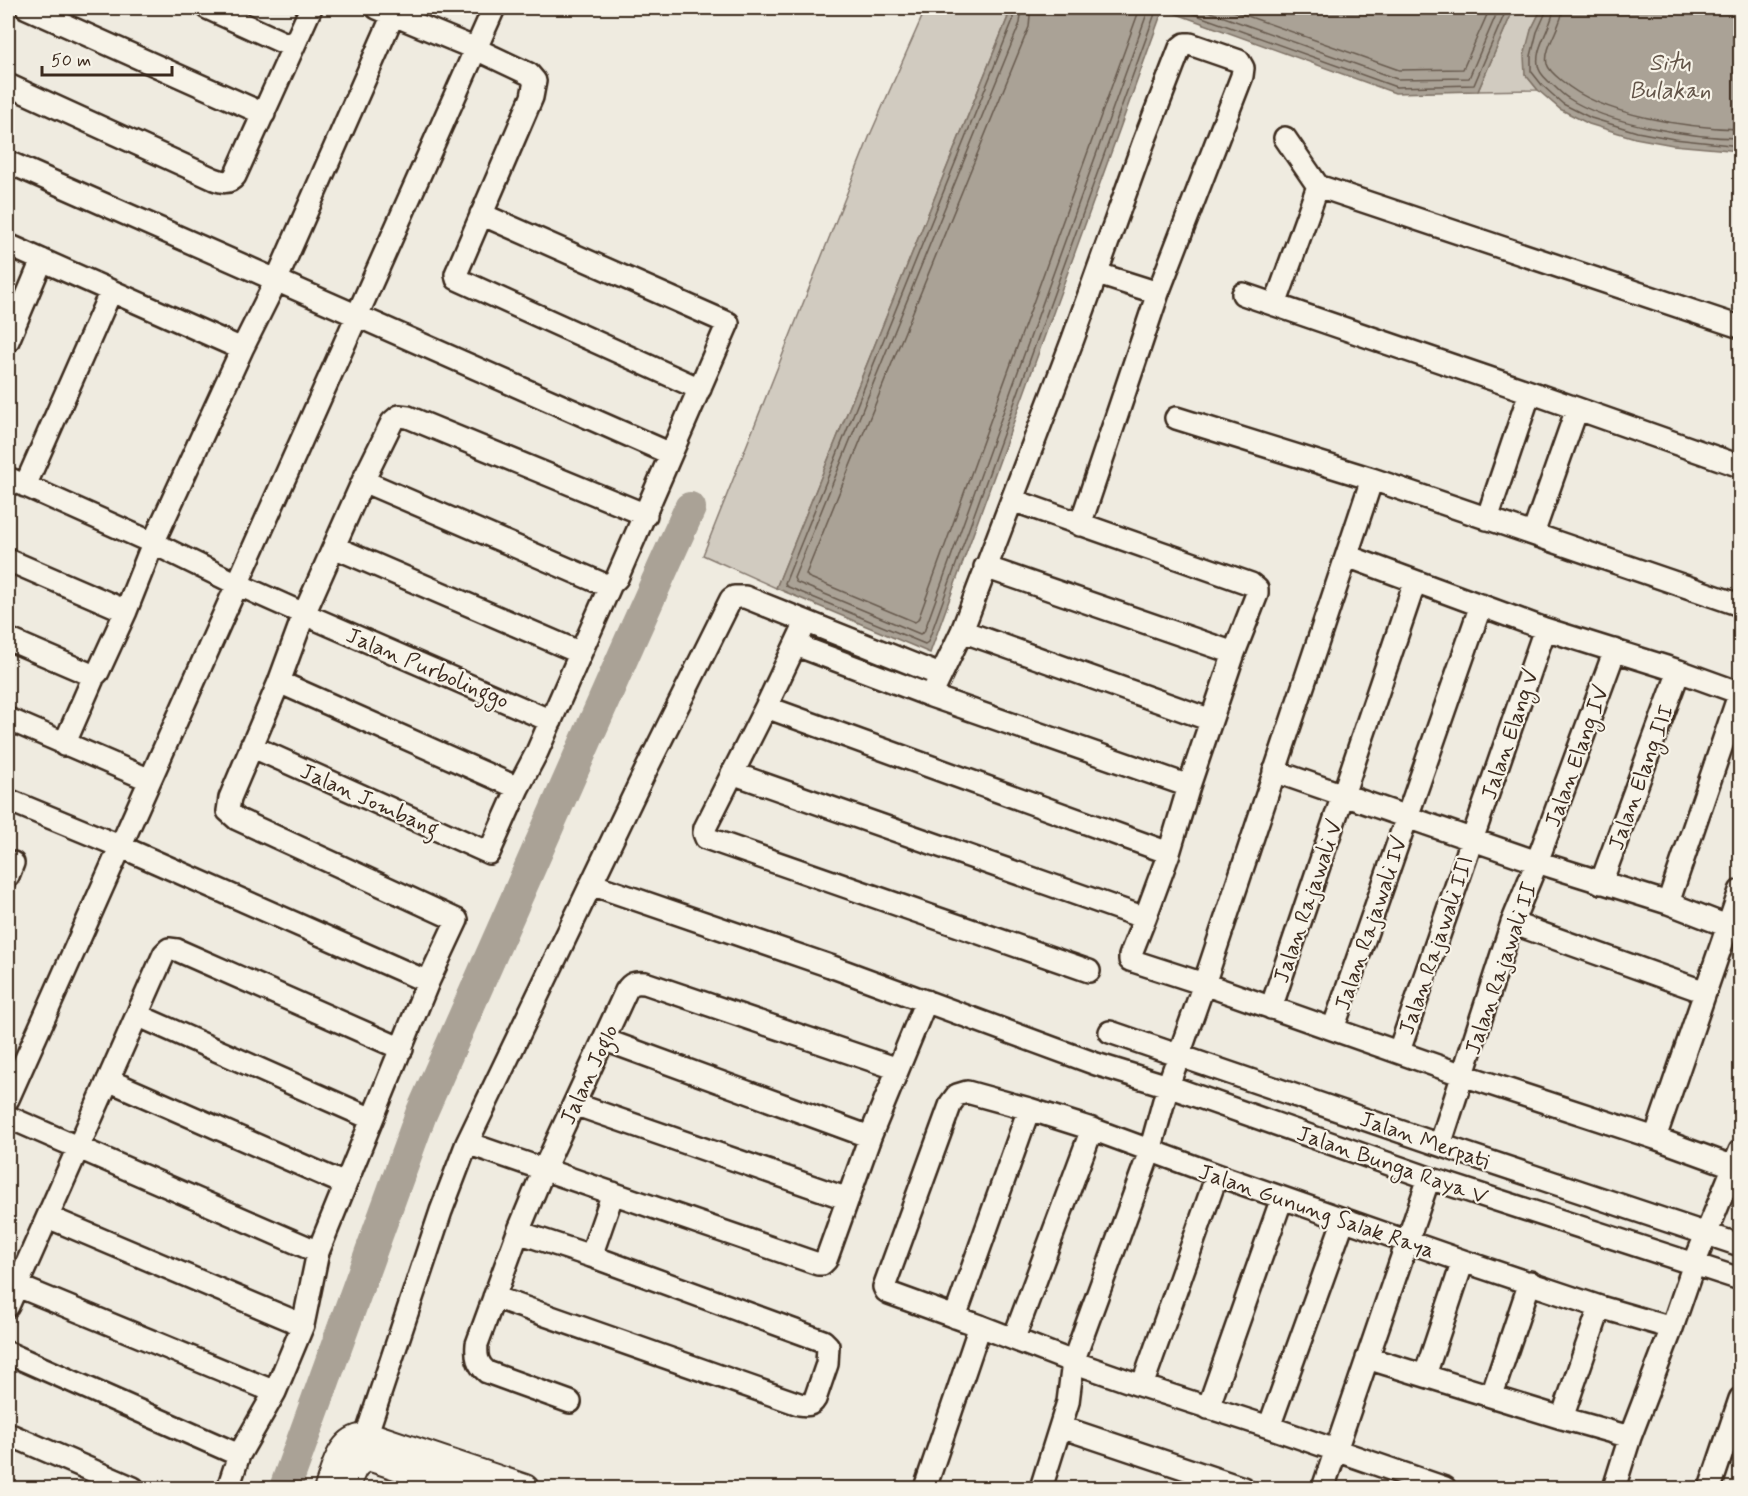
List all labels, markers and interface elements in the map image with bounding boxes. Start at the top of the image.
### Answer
scale bar [42,39,172,77]
water label: Situ Bulakan [1629,48,1711,107]
text: 50 m [51,49,91,73]
street label: Jalan Purbolinggo [340,622,513,719]
street label: Jalan Elang V [1476,666,1549,804]
street label: Jalan Elang IV [1539,682,1619,832]
street label: Jalan Elang III [1603,701,1684,855]
street label: Jalan Jombang [294,758,443,847]
street label: Jalan Rajawali V [1268,817,1351,987]
street label: Jalan Rajawali IV [1329,833,1416,1015]
street label: Jalan Rajawali III [1393,853,1482,1039]
street label: Jalan Rajawali II [1459,879,1546,1059]
street label: Jalan Joglo [554,1020,628,1131]
street label: Jalan Merpati [1356,1106,1493,1176]
street label: Jalan Bunga Raya V [1292,1120,1492,1215]
street label: Jalan Gunung Salak Raya [1194,1158,1438,1266]

